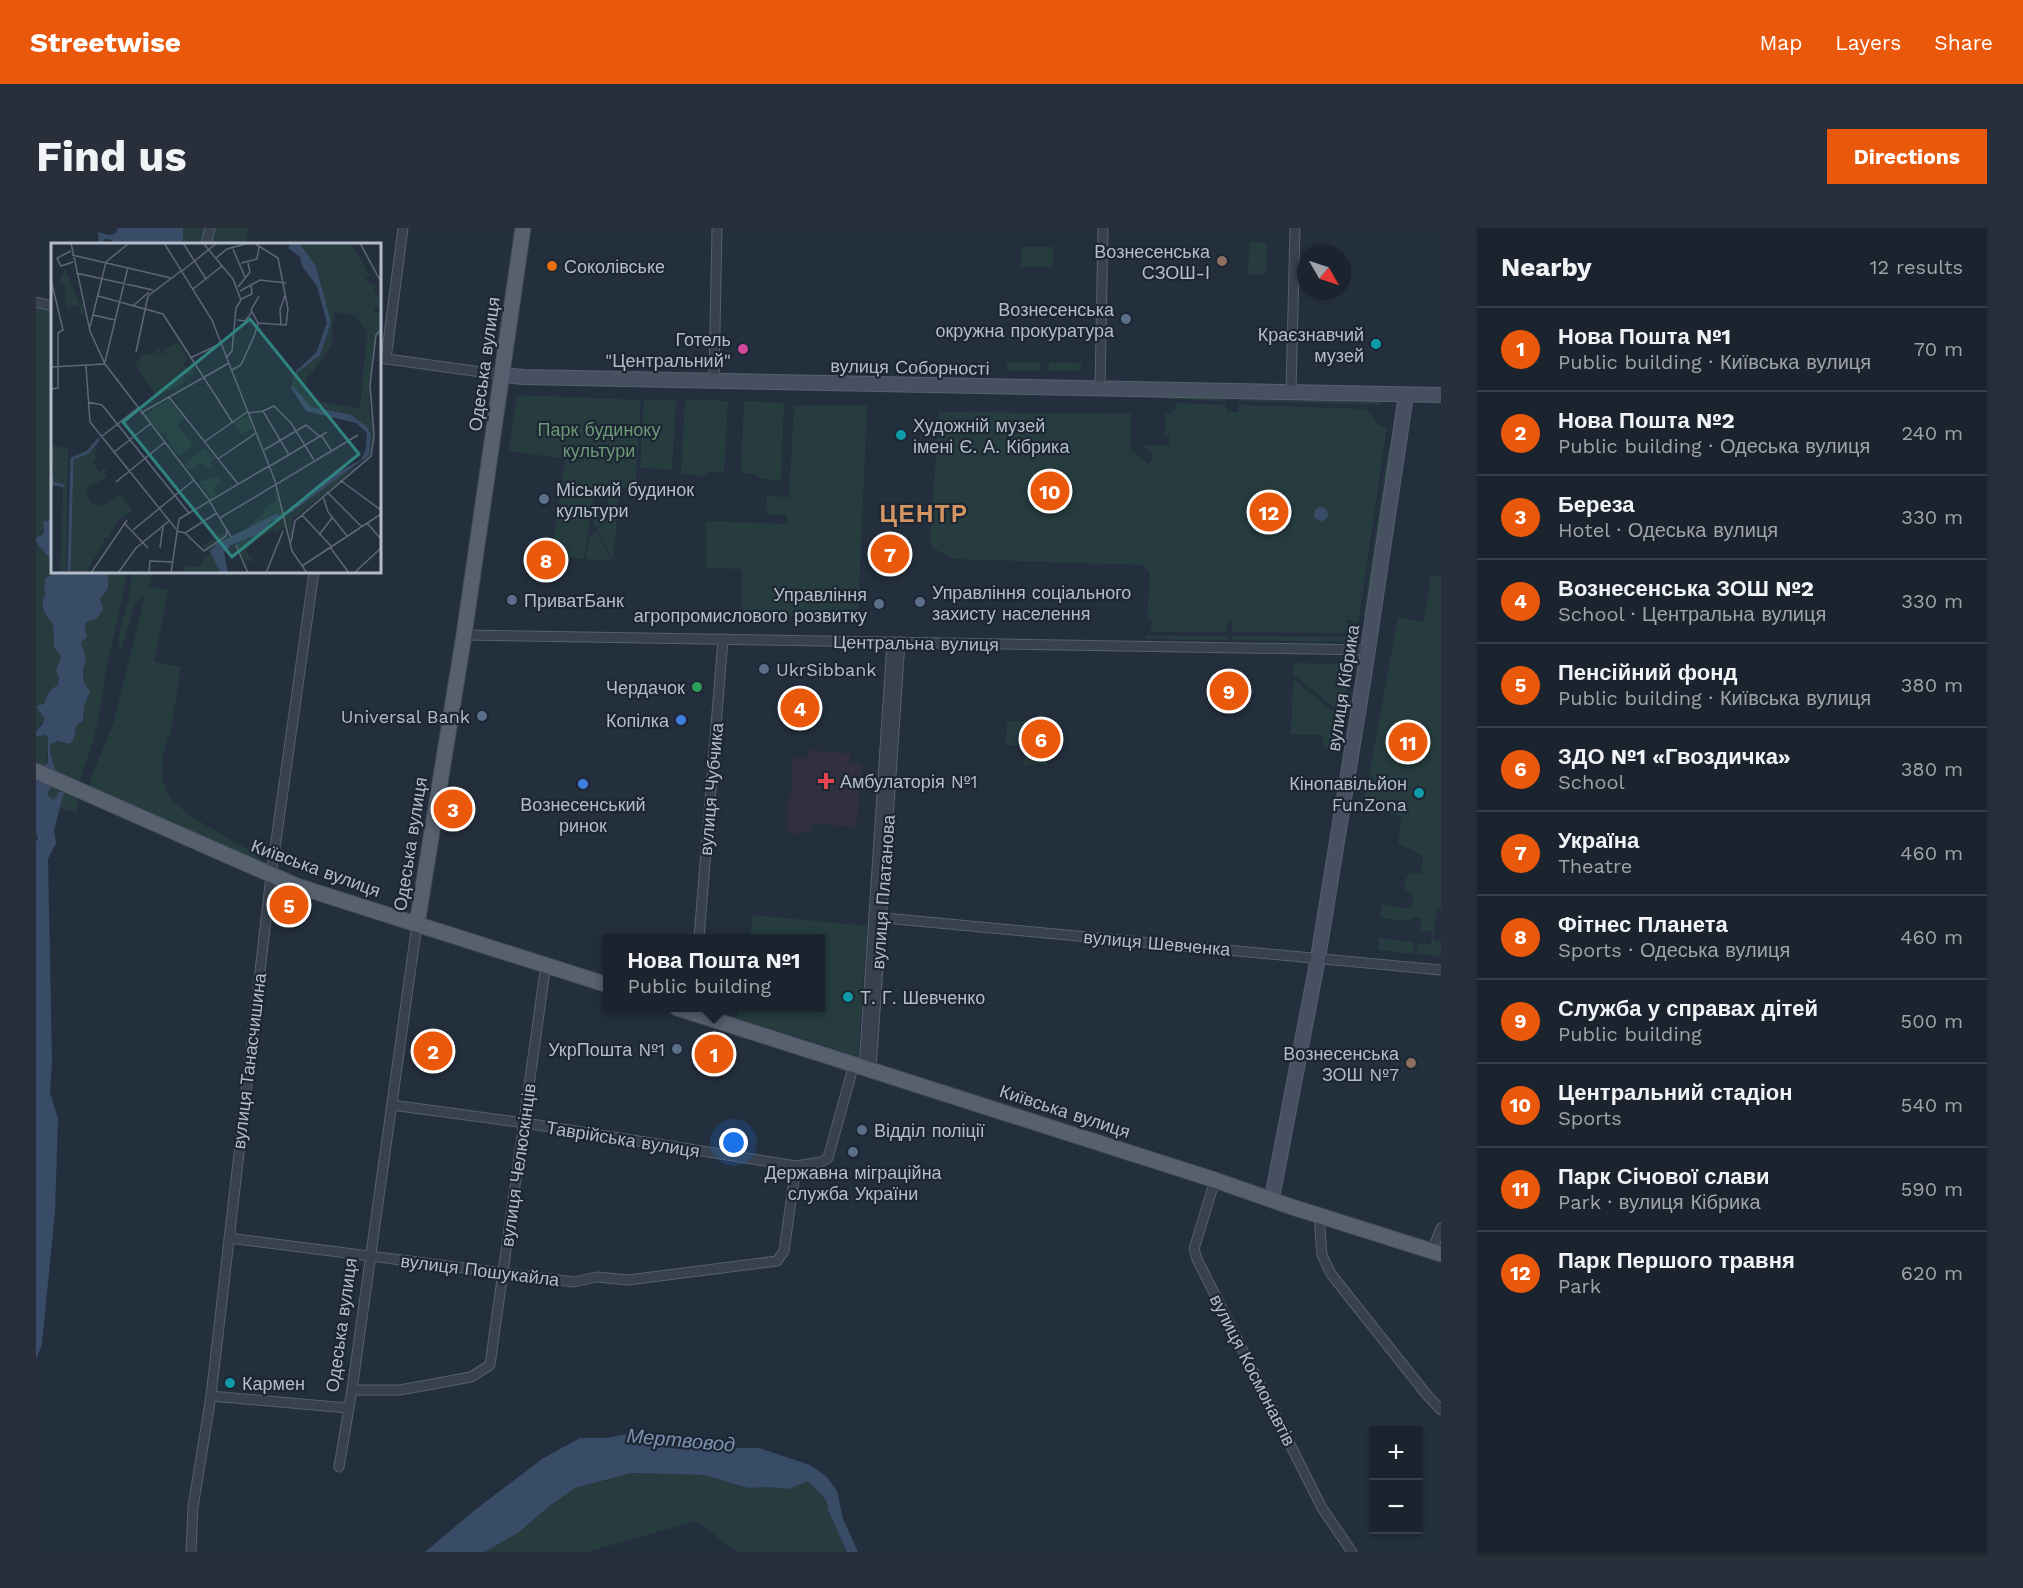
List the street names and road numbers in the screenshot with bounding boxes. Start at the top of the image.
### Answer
street label: Одеська вулиця [464,296,504,432]
street label: вулиця Соборності [830,355,990,379]
street label: вулиця Кібрика [1323,622,1364,753]
street label: Центральна вулиця [833,631,999,655]
street label: вулиця Чубчика [695,721,727,856]
street label: Одеська вулиця [389,776,431,912]
street label: вулиця Платанова [867,813,899,970]
street label: Київська вулиця [248,835,384,901]
street label: вулиця Шевченка [1083,926,1232,960]
street label: вулиця Танасчишина [228,971,270,1150]
street label: Київська вулиця [997,1080,1133,1142]
street label: вулиця Челюскінців [496,1082,540,1248]
street label: Таврійська вулиця [545,1117,701,1161]
street label: вулиця Пошукайла [399,1250,562,1290]
street label: Одеська вулиця [321,1257,361,1393]
street label: вулиця Космонавтів [1206,1291,1300,1449]

